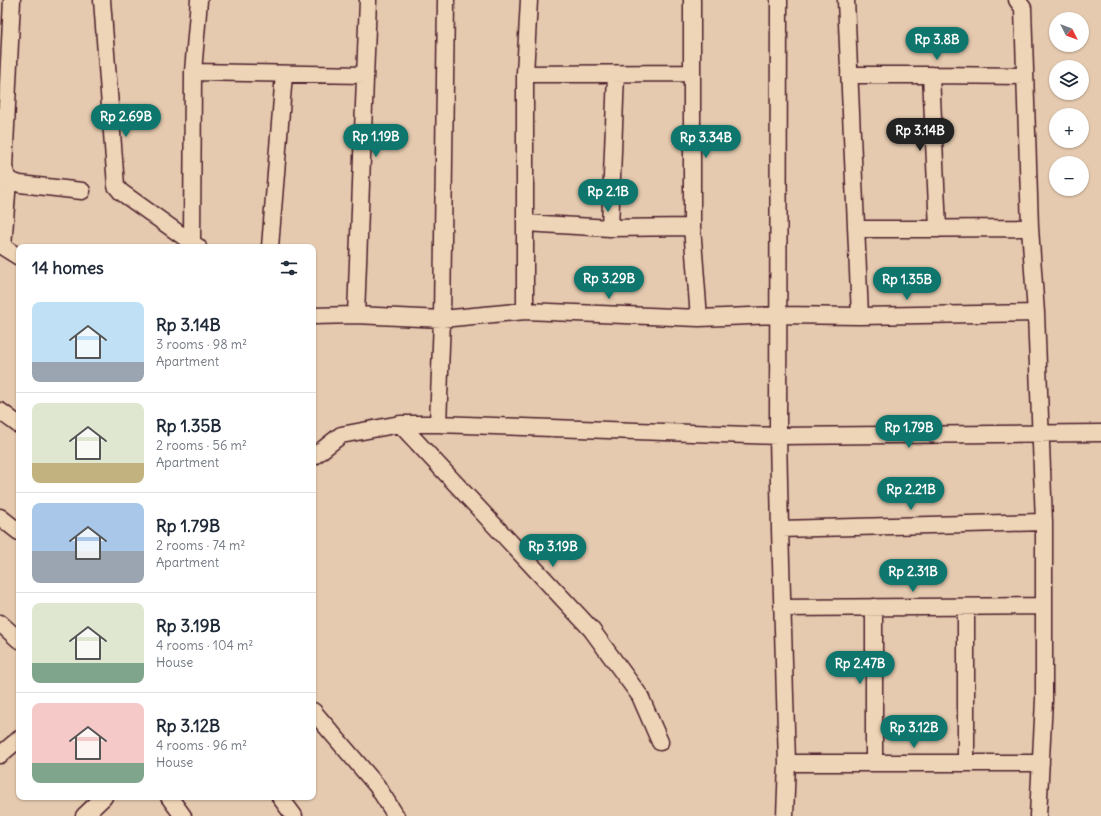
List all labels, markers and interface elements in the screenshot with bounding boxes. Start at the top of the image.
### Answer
north arrow [1049,12,1089,52]
map controls [1049,12,1089,196]
pin: Rp 3.8B [900,27,974,61]
text: Rp 3.8B [915,31,959,48]
button: layers [1049,60,1089,100]
pin: Rp 2.69B [85,104,167,138]
text: Rp 2.69B [100,108,152,125]
button: + [1049,108,1089,148]
pin: Rp 3.14B [879,118,961,152]
text: Rp 3.14B [895,122,945,139]
pin: Rp 1.19B [335,124,417,158]
pin: Rp 3.34B [665,125,747,159]
text: Rp 1.19B [352,128,400,145]
text: Rp 3.34B [680,129,732,146]
button: − [1049,156,1089,196]
pin: Rp 2.1B [571,179,645,213]
text: Rp 2.1B [587,183,629,200]
text: 14 homes [32,257,104,279]
icon: filters [278,257,300,279]
pin: Rp 3.29B [568,266,650,300]
pin: Rp 1.35B [866,267,948,301]
text: Rp 3.29B [583,270,635,287]
text: Rp 1.35B [882,271,932,288]
text: Rp 3.14B [156,314,221,336]
icon: home [64,318,112,366]
text: 3 rooms · 98 m² [156,336,247,353]
text: Apartment [156,353,219,370]
text: Rp 1.35B [156,415,221,437]
pin: Rp 1.79B [868,415,950,449]
icon: home [64,419,112,467]
text: Rp 1.79B [885,419,933,436]
text: 2 rooms · 56 m² [156,437,247,454]
text: Apartment [156,454,219,471]
pin: Rp 2.21B [870,477,952,511]
text: Rp 2.21B [886,481,936,498]
text: Rp 1.79B [156,515,220,537]
icon: home [64,519,112,567]
pin: Rp 3.19B [512,534,594,568]
text: 2 rooms · 74 m² [156,537,245,554]
text: Rp 3.19B [528,538,578,555]
text: Apartment [156,554,219,571]
pin: Rp 2.31B [872,559,954,593]
text: Rp 2.31B [888,563,938,580]
text: Rp 3.19B [156,615,221,637]
icon: home [64,619,112,667]
text: 4 rooms · 104 m² [156,637,253,654]
pin: Rp 2.47B [819,651,901,685]
text: House [156,654,193,671]
text: Rp 2.47B [835,655,885,672]
text: Rp 3.12B [156,715,220,737]
pin: Rp 3.12B [873,715,955,749]
icon: home [64,719,112,767]
text: Rp 3.12B [889,719,939,736]
text: 4 rooms · 96 m² [156,737,247,754]
text: House [156,754,193,771]

